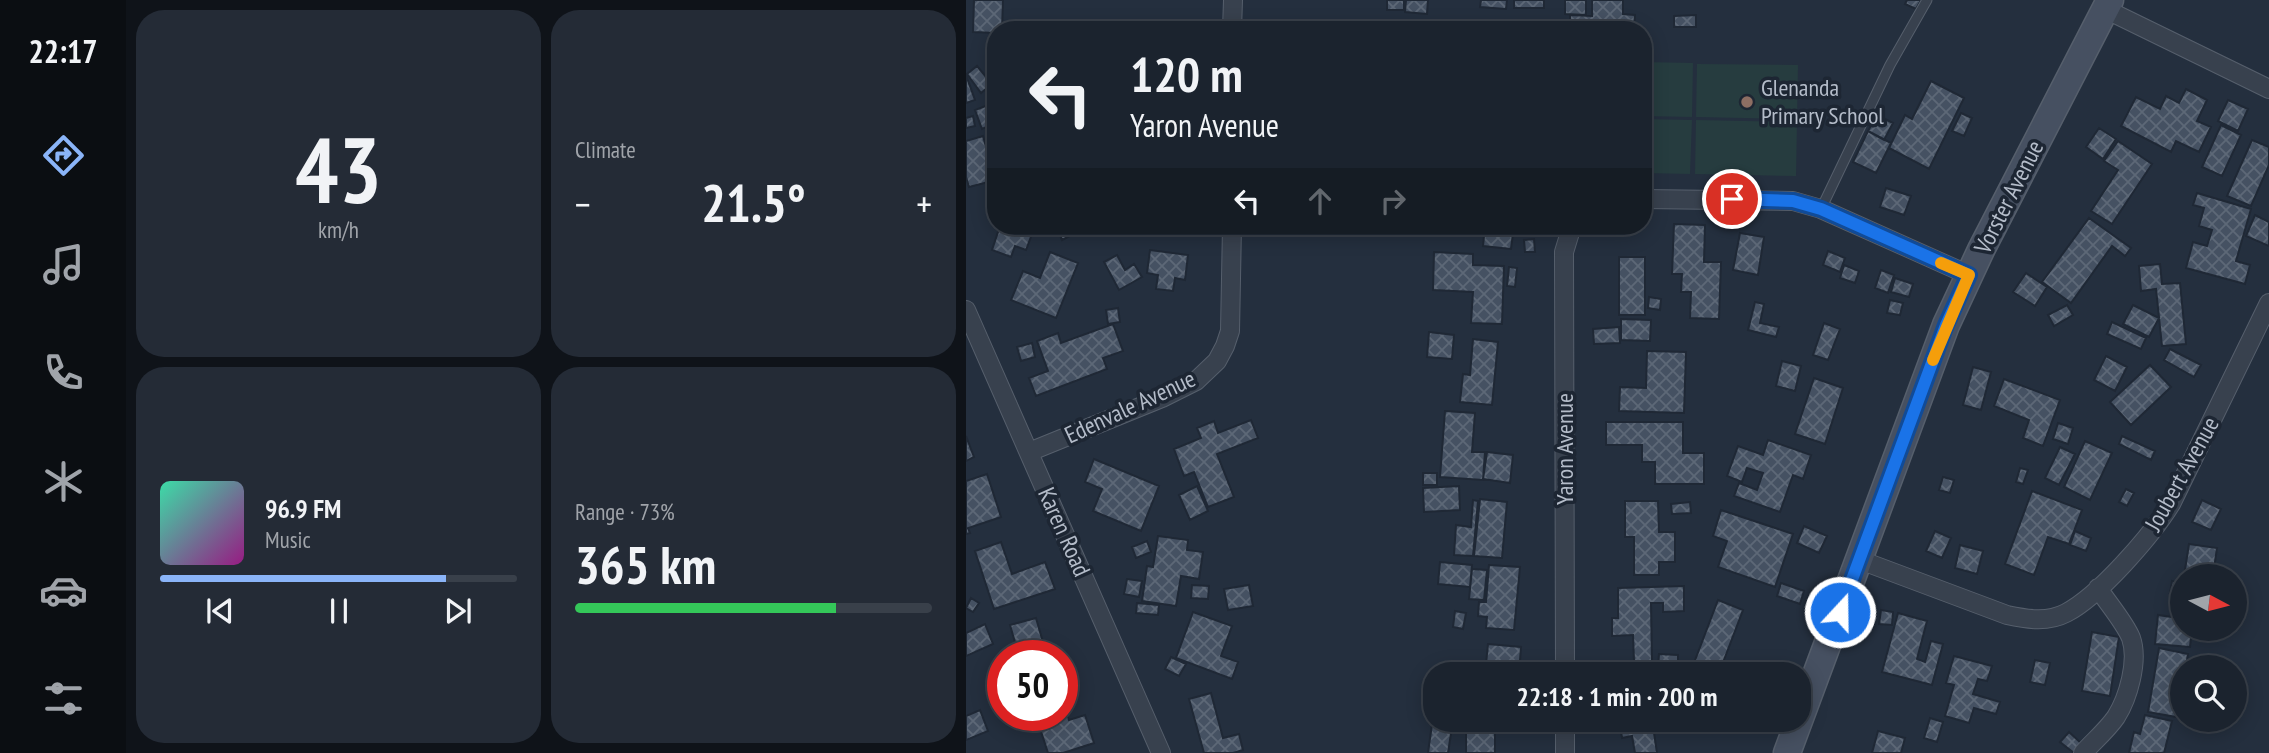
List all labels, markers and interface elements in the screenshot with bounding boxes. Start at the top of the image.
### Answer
text: 22:17 [28,30,98,72]
text: 120 m [1130,42,1243,106]
icon: left [1015,49,1106,140]
place label: Glenanda Primary School [1761,72,1884,131]
marker: Glenanda Primary School [1739,94,1755,110]
text: Yaron Avenue [1130,104,1279,146]
text: 43 [295,110,382,228]
icon: directions [39,131,88,180]
text: Climate [575,135,636,164]
street label: Vorster Avenue [1966,135,2050,260]
text: 21.5° [701,169,806,236]
pin [1702,169,1762,229]
text: − [575,179,591,228]
text: + [916,179,932,228]
icon: arrive [1713,180,1751,218]
icon: left [1228,182,1266,220]
icon: ahead [1301,182,1339,220]
icon: right [1374,182,1412,220]
text: km/h [318,215,359,244]
icon: music [39,240,88,289]
icon: phone [39,348,88,397]
street label: Edenvale Avenue [1059,363,1200,450]
street label: Yaron Avenue [1549,393,1580,505]
street label: Joubert Avenue [2137,411,2226,537]
icon: climate [39,457,88,506]
street label: Karen Road [1031,483,1098,581]
text: 96.9 FM [265,492,341,525]
text: Range · 73% [575,497,675,526]
text: Music [265,525,311,554]
text: 365 km [575,531,716,598]
north arrow [2170,564,2247,640]
map controls [2170,564,2247,732]
icon: car [39,566,88,615]
position arrow [1803,575,1877,649]
icon: previous [201,592,239,630]
icon: pause [320,592,358,630]
icon: next [439,592,477,630]
speed limit sign: 50 [987,640,1078,731]
button: search [2170,655,2247,732]
icon: filters [39,674,88,723]
text: 22:18 · 1 min · 200 m [1517,680,1717,713]

